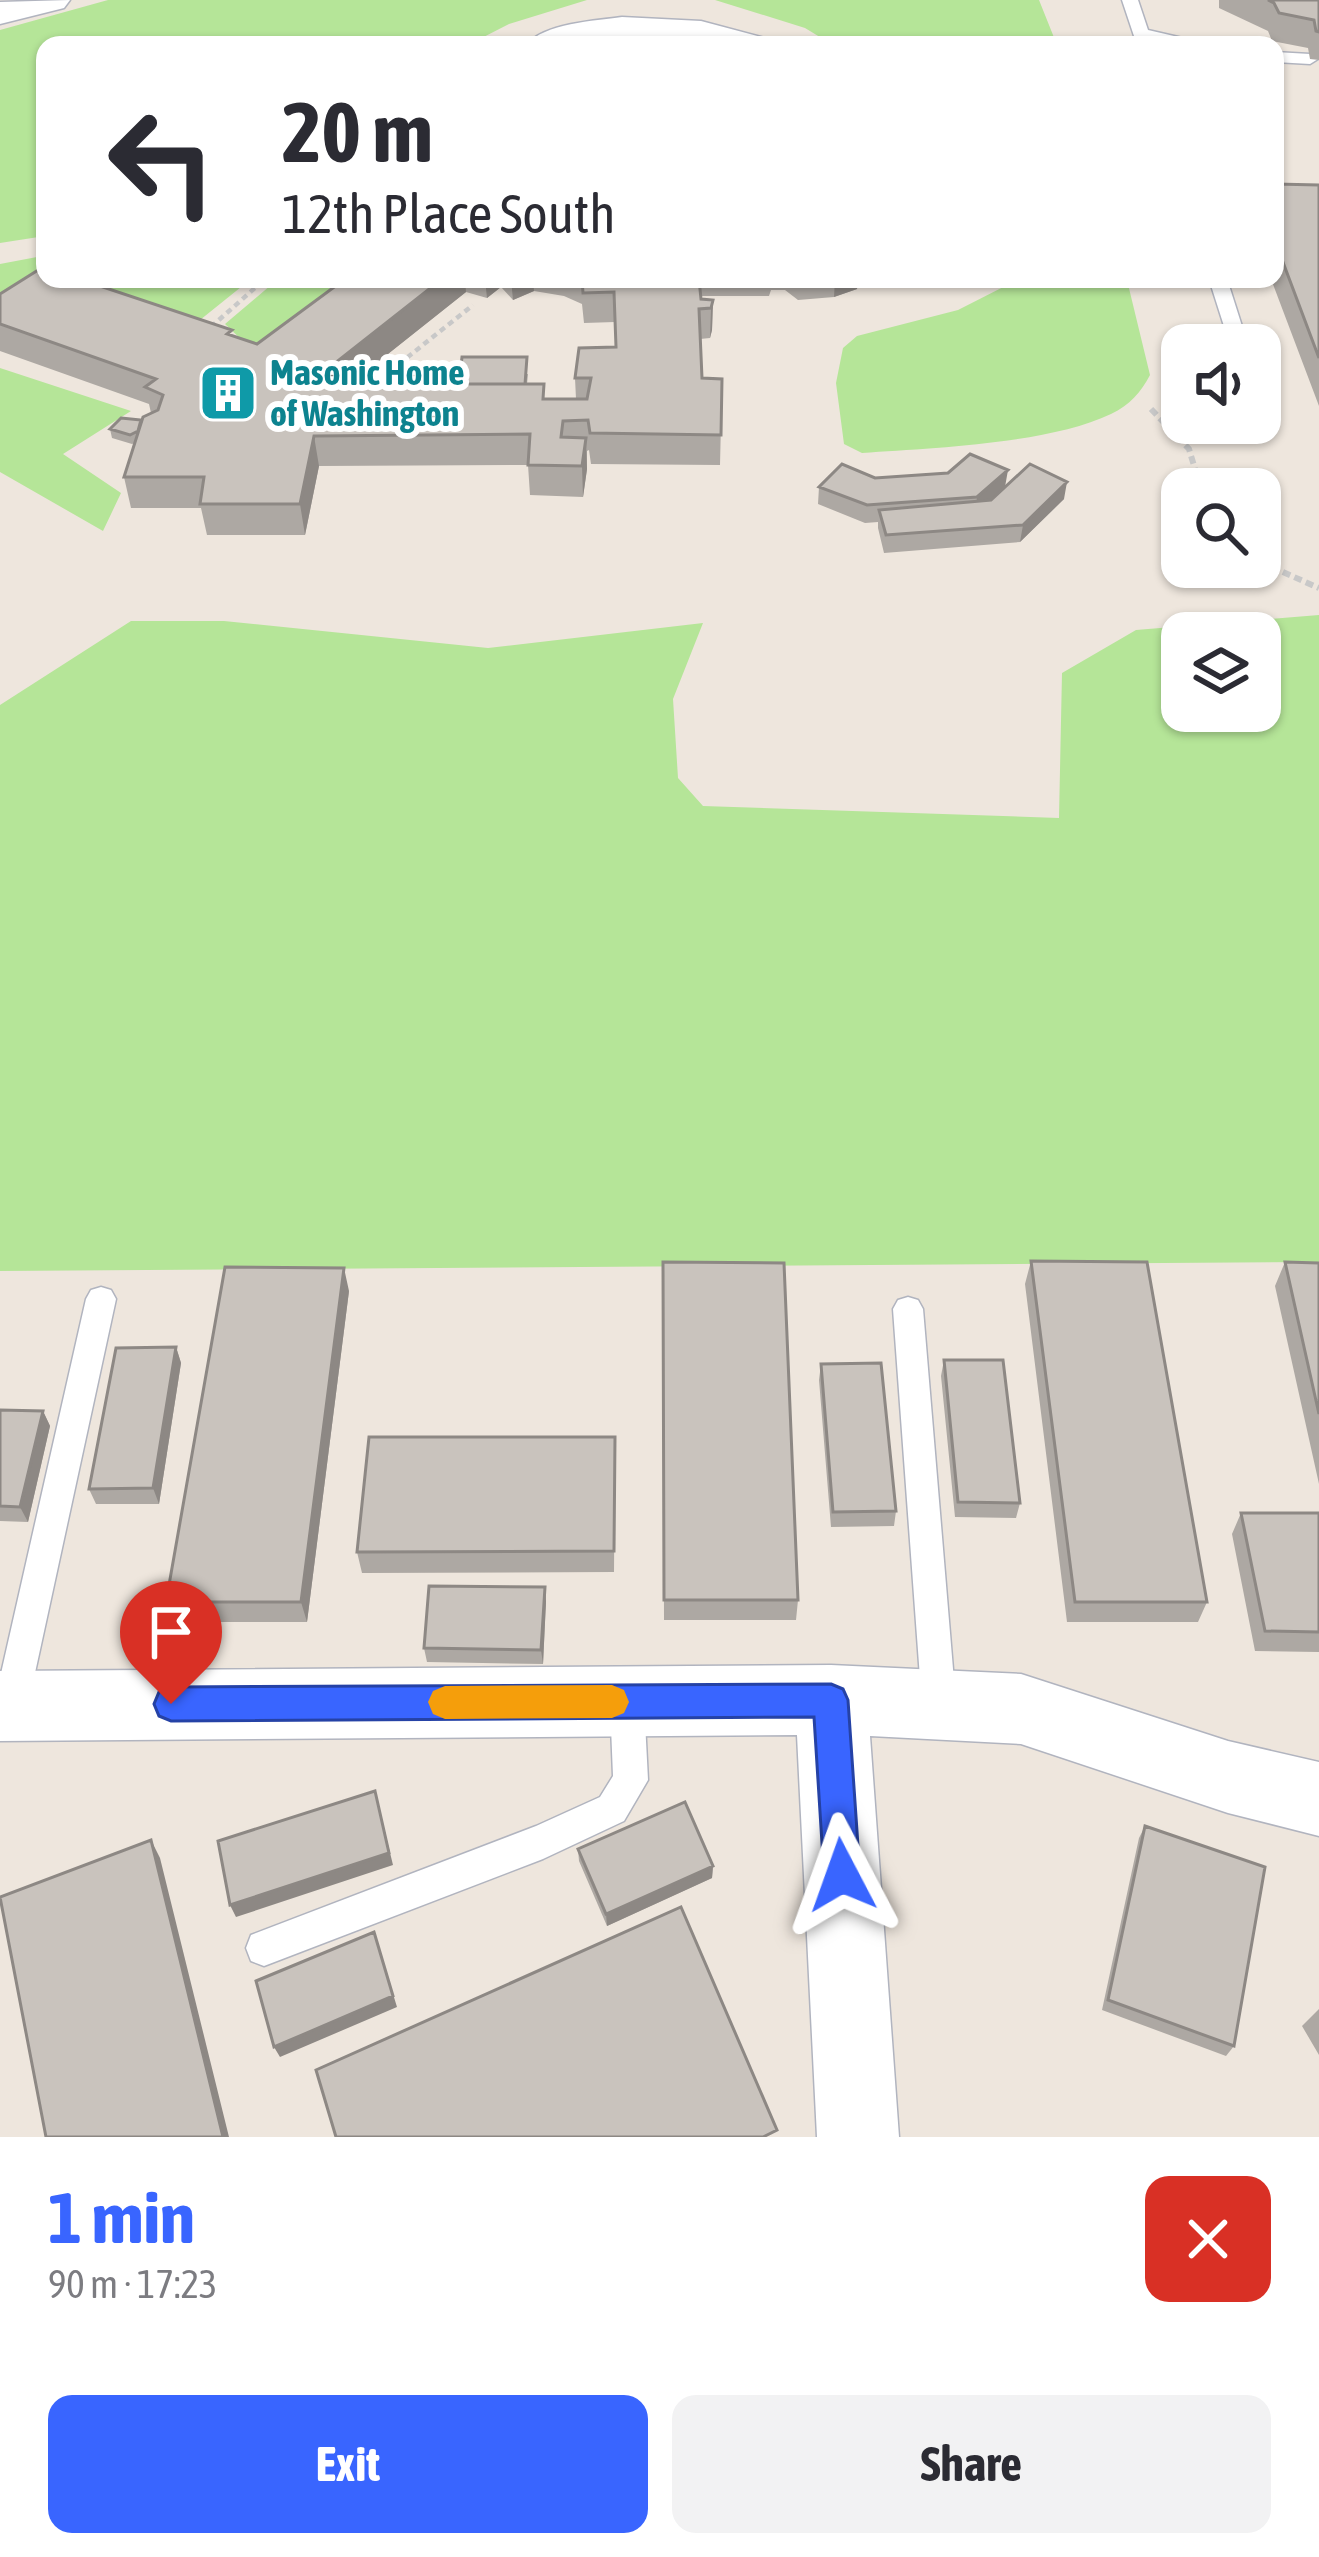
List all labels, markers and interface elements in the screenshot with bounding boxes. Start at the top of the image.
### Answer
icon: left [84,84,240,240]
text: 20 m [282,84,433,180]
text: 12th Place South [282,183,616,244]
map controls [1161,324,1281,732]
button: sound [1161,324,1281,444]
place label: Masonic Home of Washington [270,351,465,434]
building icon: Masonic Home of Washington [197,362,259,424]
button: search [1161,468,1281,588]
button: layers [1161,612,1281,732]
pin [120,1581,222,1704]
icon: arrive [138,1599,204,1665]
position arrow [779,1812,905,1938]
text: 1 min [48,2176,195,2258]
button: close [1145,2176,1271,2302]
text: 90 m · 17:23 [48,2262,217,2306]
button: Exit [48,2395,648,2533]
button: Share [672,2395,1271,2533]

